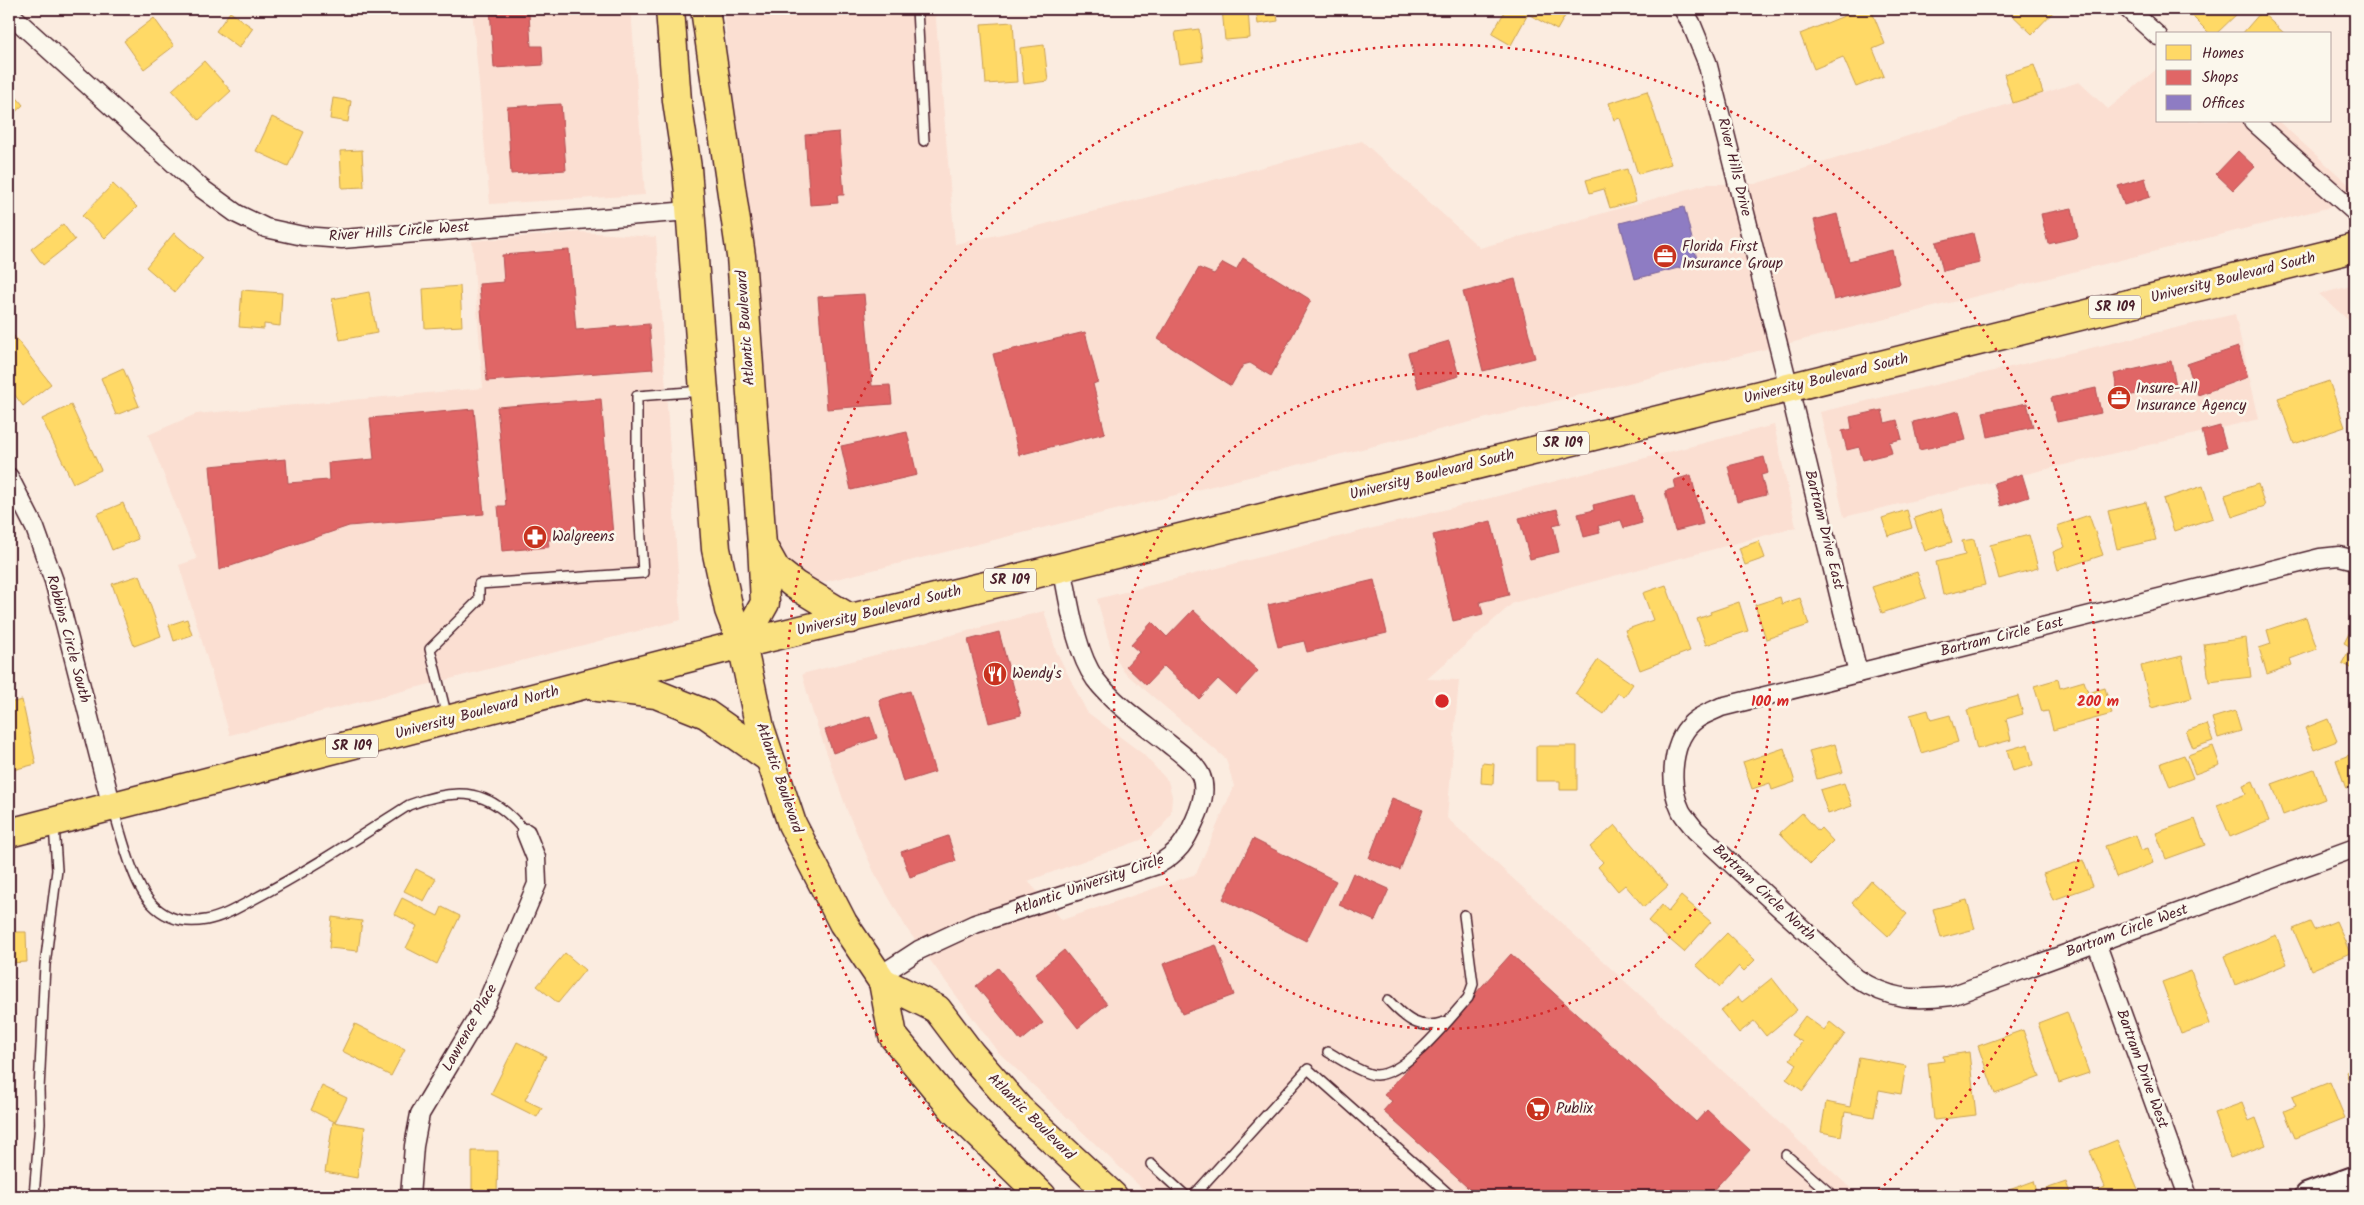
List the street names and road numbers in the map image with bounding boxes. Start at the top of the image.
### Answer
street label: River Hills Drive [1710,115,1758,219]
street label: River Hills Circle West [328,215,470,249]
street label: University Boulevard South [2148,246,2318,310]
street label: Atlantic Boulevard [730,269,762,386]
road number: SR 109 [2089,296,2141,318]
street label: University Boulevard South [1741,347,1911,411]
road number: SR 109 [1537,432,1589,454]
street label: University Boulevard South [1347,443,1517,507]
street label: Bartram Drive East [1798,468,1851,593]
road number: SR 109 [984,568,1036,592]
street label: Robbins Circle South [39,572,97,706]
street label: University Boulevard South [794,579,964,643]
street label: Bartram Circle East [1938,610,2066,664]
street label: University Boulevard North [392,680,562,746]
street label: Atlantic Boulevard [749,719,809,837]
road number: SR 109 [326,734,378,758]
street label: Bartram Circle North [1707,839,1821,947]
street label: Atlantic University Circle [1011,848,1168,922]
street label: Bartram Circle West [2062,898,2192,964]
street label: Lawrence Place [436,980,504,1076]
street label: Bartram Drive West [2109,1006,2175,1132]
street label: Atlantic Boulevard [982,1068,1081,1167]

